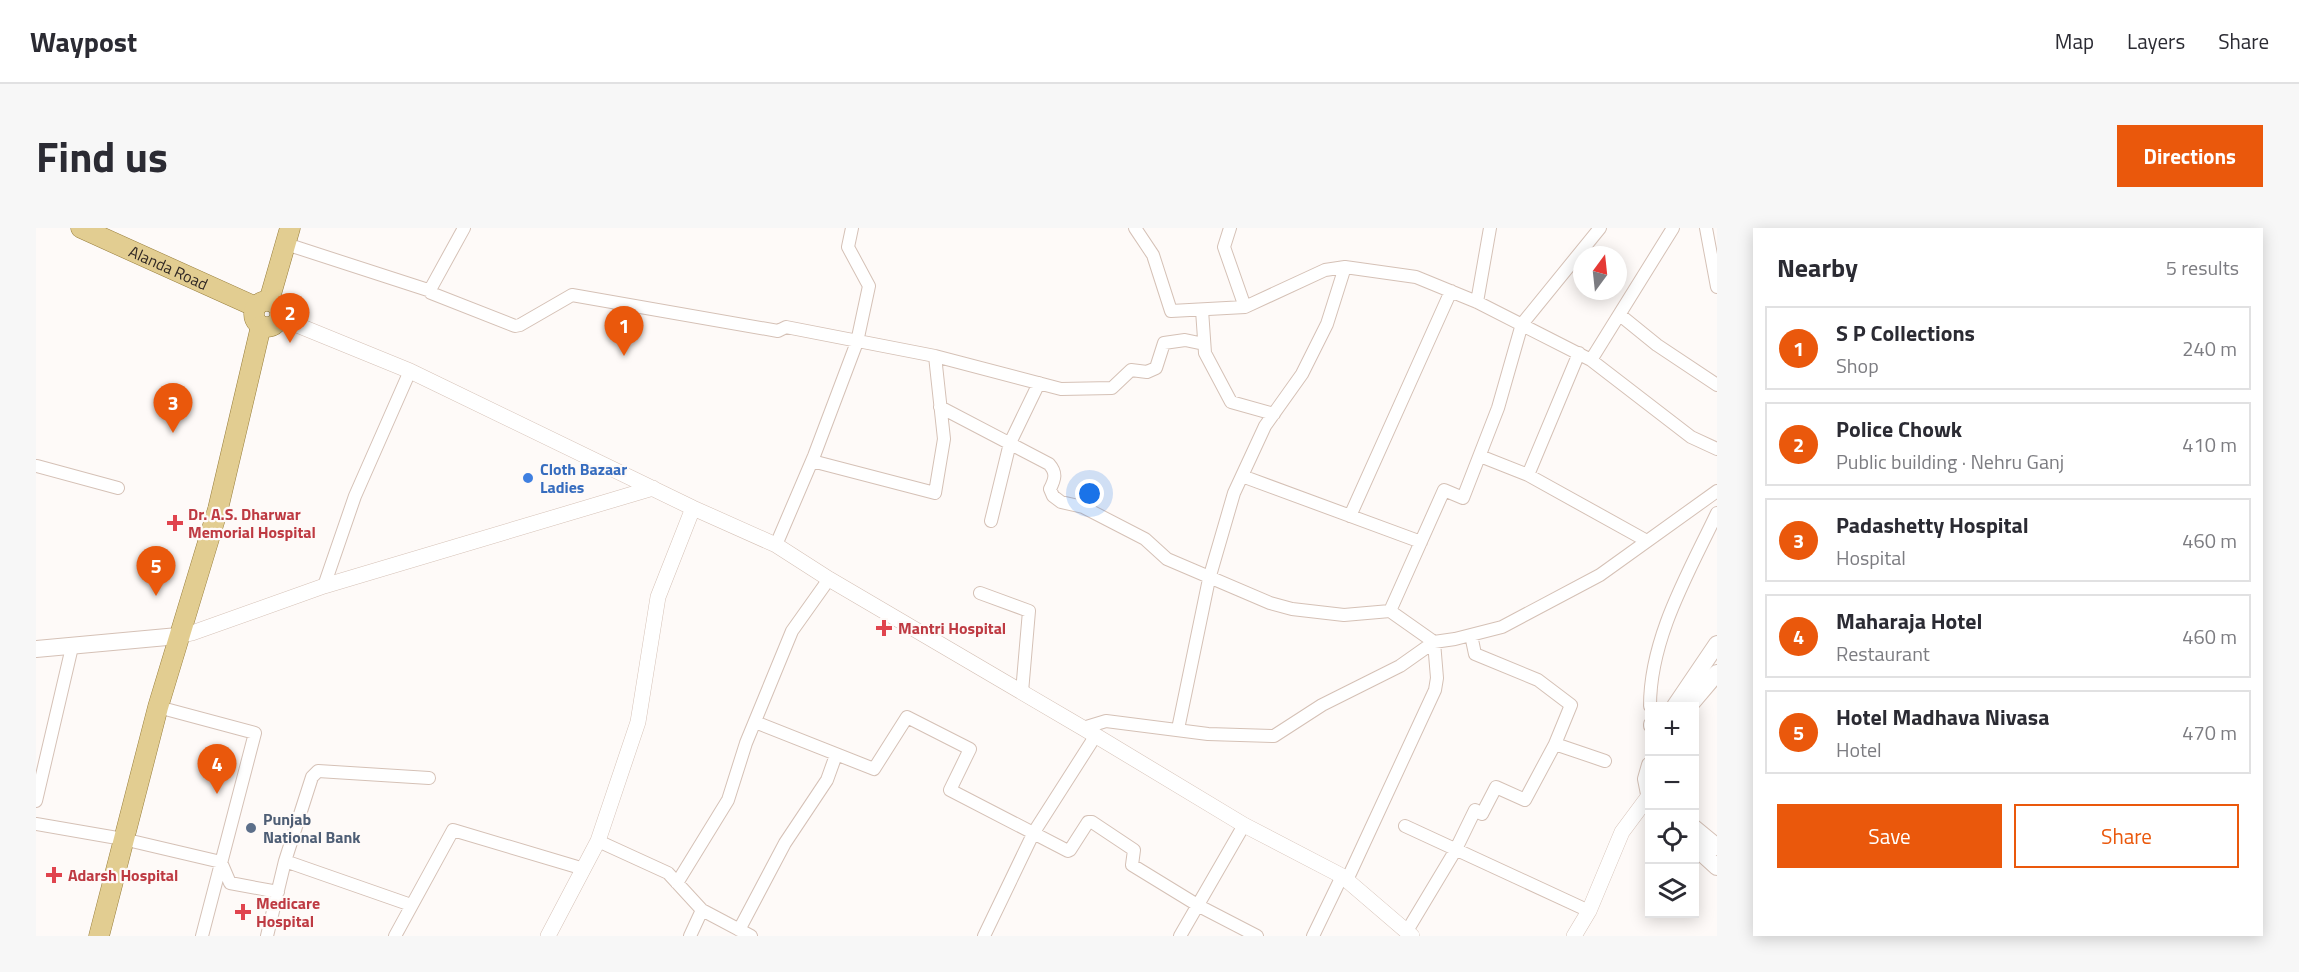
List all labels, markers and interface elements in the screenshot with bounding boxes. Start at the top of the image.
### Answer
text: Waypost [30,20,137,63]
text: Map [2055,25,2094,57]
text: Layers [2127,25,2185,57]
text: Share [2218,25,2269,57]
text: Find us [36,124,168,188]
button: Directions [2117,125,2263,187]
street label: Alanda Road [125,239,212,296]
north arrow [1573,246,1627,300]
text: Nearby [1777,248,1858,287]
text: 5 results [2166,252,2239,283]
pin: 2 [270,294,310,343]
pin: 1 [604,306,644,356]
text: S P Collections [1836,316,1975,350]
text: 1 [1793,333,1804,364]
text: 240 m [2182,333,2237,364]
text: Shop [1836,350,1879,381]
pin: 3 [154,384,192,433]
text: Police Chowk [1836,412,1962,446]
text: 2 [1793,429,1804,460]
text: 410 m [2182,429,2237,460]
text: Public building · Nehru Ganj [1836,446,2064,477]
place label: Cloth Bazaar Ladies [540,457,627,499]
marker: Cloth Bazaar Ladies [521,471,535,485]
your location [1075,479,1104,508]
place label: Dr. A.S. Dharwar Memorial Hospital [188,502,316,544]
text: Padashetty Hospital [1836,508,2029,542]
marker: Dr. A.S. Dharwar Memorial Hospital [166,514,184,532]
text: 3 [1793,525,1804,556]
text: 460 m [2182,525,2237,556]
text: Hospital [1836,542,1906,573]
pin: 5 [136,546,176,596]
text: Maharaja Hotel [1836,604,1982,638]
place label: Mantri Hospital [898,616,1006,640]
marker: Mantri Hospital [875,619,893,637]
text: 4 [1793,621,1804,652]
text: 460 m [2182,621,2237,652]
text: Restaurant [1836,638,1930,669]
text: Hotel Madhava Nivasa [1836,700,2049,734]
map controls [1645,702,1699,918]
button: + [1645,702,1699,756]
text: 5 [1793,717,1804,748]
text: 470 m [2182,717,2237,748]
text: Hotel [1836,734,1882,765]
pin: 4 [198,744,237,794]
button: − [1645,756,1699,810]
button: Save [1777,804,2002,868]
button: Share [2014,804,2239,868]
place label: Punjab National Bank [263,807,361,849]
button: locate [1645,810,1699,864]
marker: Punjab National Bank [244,821,258,835]
place label: Adarsh Hospital [68,863,178,887]
button: layers [1645,864,1699,918]
marker: Adarsh Hospital [45,866,63,884]
place label: Medicare Hospital [256,891,320,933]
marker: Medicare Hospital [234,903,252,921]

